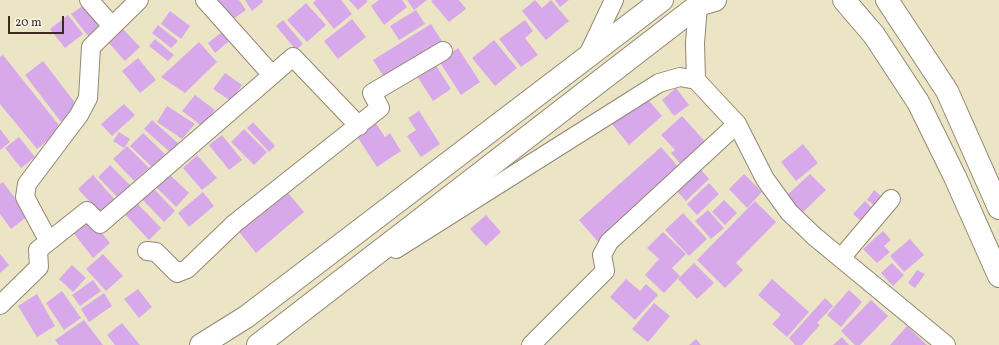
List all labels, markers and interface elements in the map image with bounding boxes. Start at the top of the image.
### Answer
scale bar [10,8,66,34]
text: 20 m [15,15,42,31]

